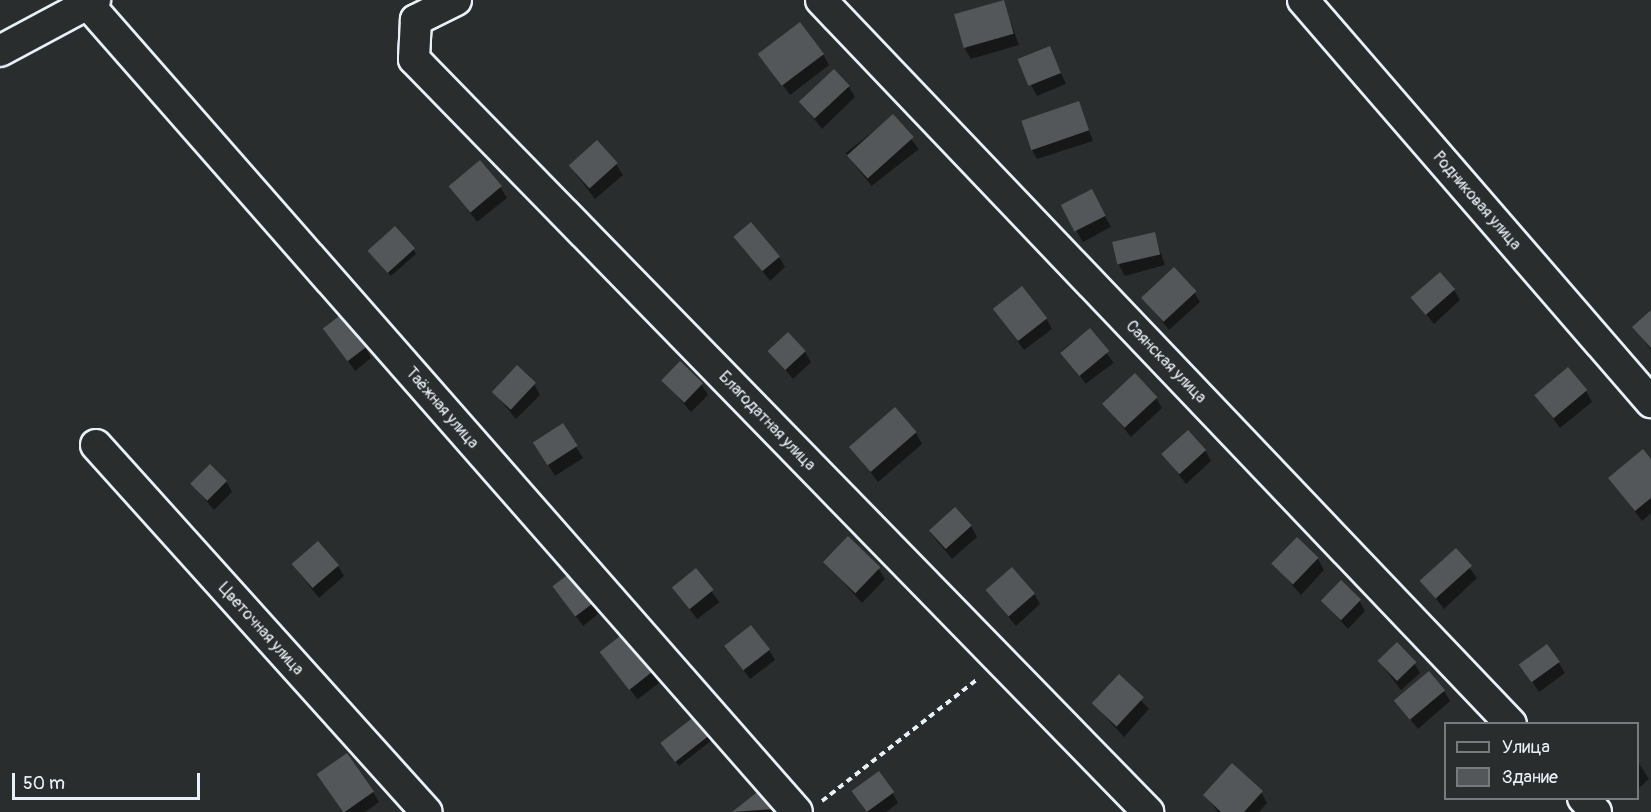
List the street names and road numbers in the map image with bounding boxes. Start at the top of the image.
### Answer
street label: Родниковая улица [1429,148,1525,254]
street label: Саянская улица [1122,317,1210,407]
street label: Таёжная улица [401,363,483,453]
street label: Благодатная улица [715,367,819,475]
street label: Цветочная улица [214,579,308,679]

